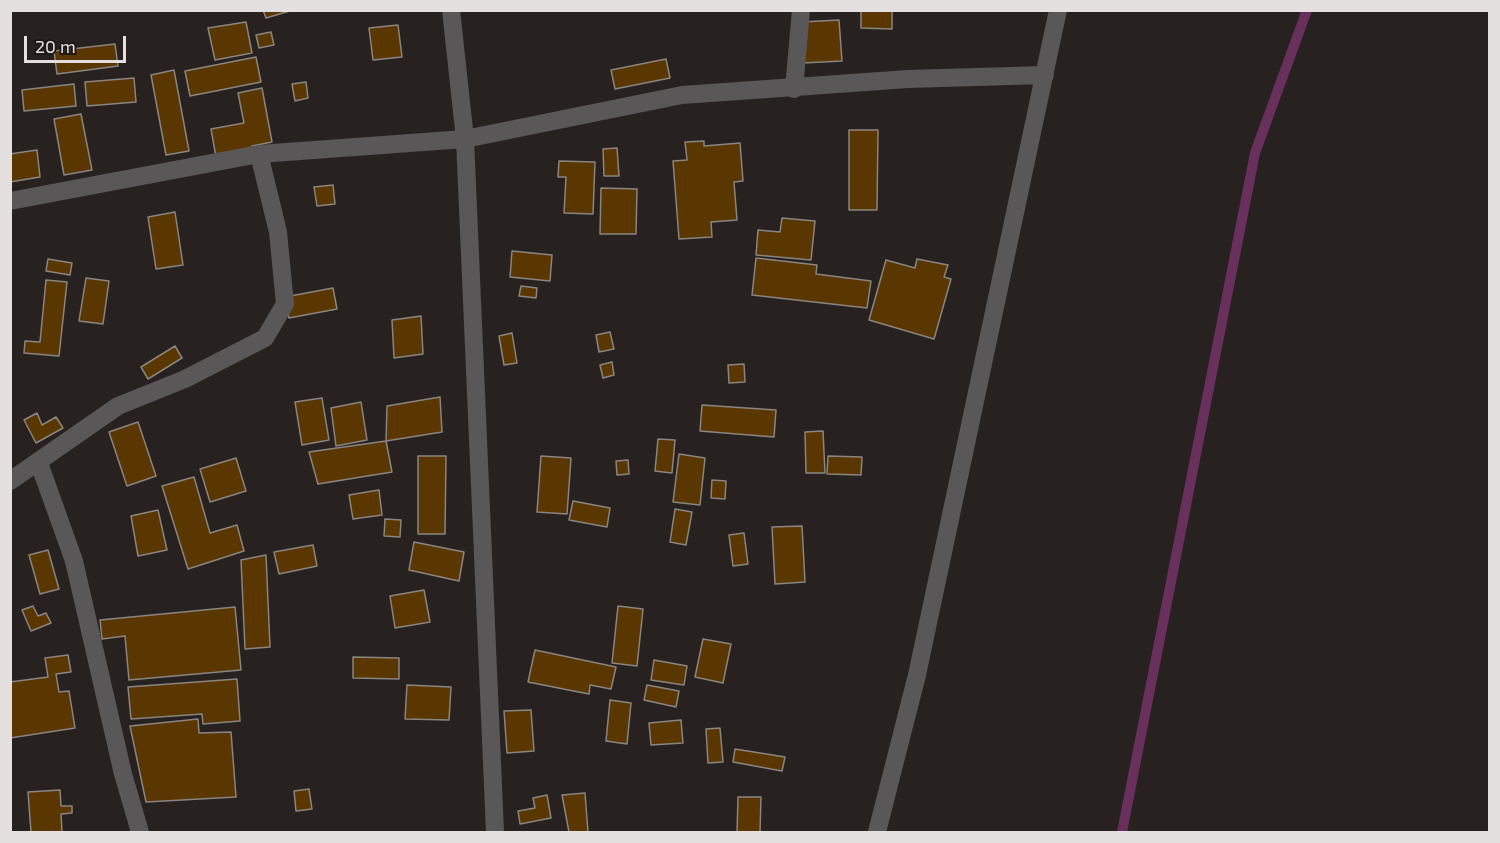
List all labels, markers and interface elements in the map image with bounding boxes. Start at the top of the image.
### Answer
scale bar [27,24,129,62]
text: 20 m [35,35,76,57]

